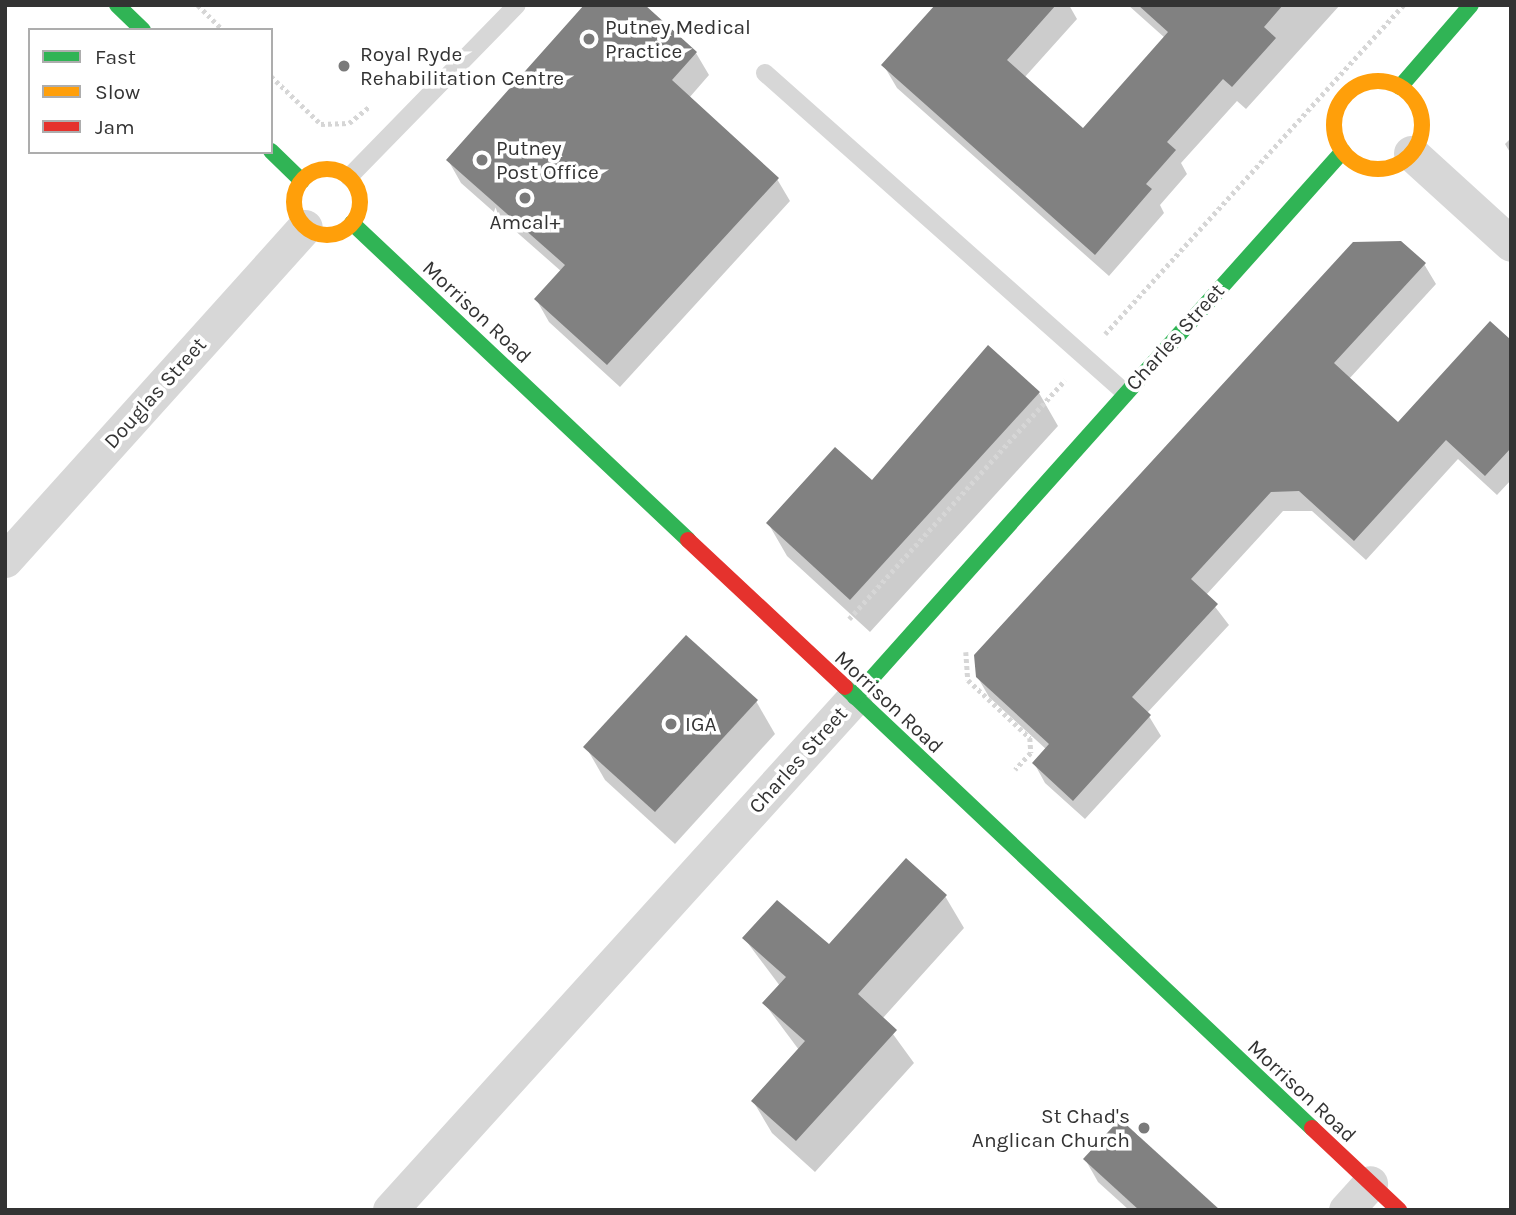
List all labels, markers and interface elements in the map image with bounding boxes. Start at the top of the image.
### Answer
place label: Putney Medical Practice [605,14,751,64]
legend [28,28,273,154]
marker: Putney Medical Practice [579,29,599,49]
place label: Royal Ryde Rehabilitation Centre [360,41,564,91]
text: Fast [95,45,136,69]
marker: Royal Ryde Rehabilitation Centre [334,56,354,76]
text: Slow [95,80,140,104]
text: Jam [95,115,135,139]
place label: Putney Post Office [496,135,599,185]
marker: Putney Post Office [474,152,490,168]
marker: Amcal+ [517,190,533,206]
place label: Amcal+ [489,209,561,235]
street label: Morrison Road [417,255,537,369]
street label: Charles Street [1120,278,1230,396]
street label: Douglas Street [98,332,212,454]
street label: Morrison Road [829,645,949,759]
street label: Charles Street [743,701,853,819]
place label: IGA [685,711,716,737]
marker: IGA [663,716,679,732]
street label: Morrison Road [1242,1034,1362,1148]
place label: St Chad's Anglican Church [972,1103,1130,1153]
marker: St Chad's Anglican Church [1136,1120,1152,1136]

